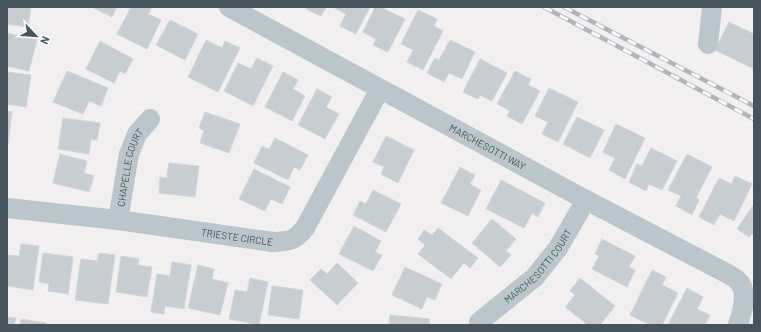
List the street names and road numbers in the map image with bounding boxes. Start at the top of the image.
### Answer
street label: MARCHESOTTI WAY [447,121,528,172]
street label: CHAPELLE COURT [114,125,146,208]
street label: TRIESTE CIRCLE [200,226,274,248]
street label: MARCHESOTTI COURT [501,226,574,306]

